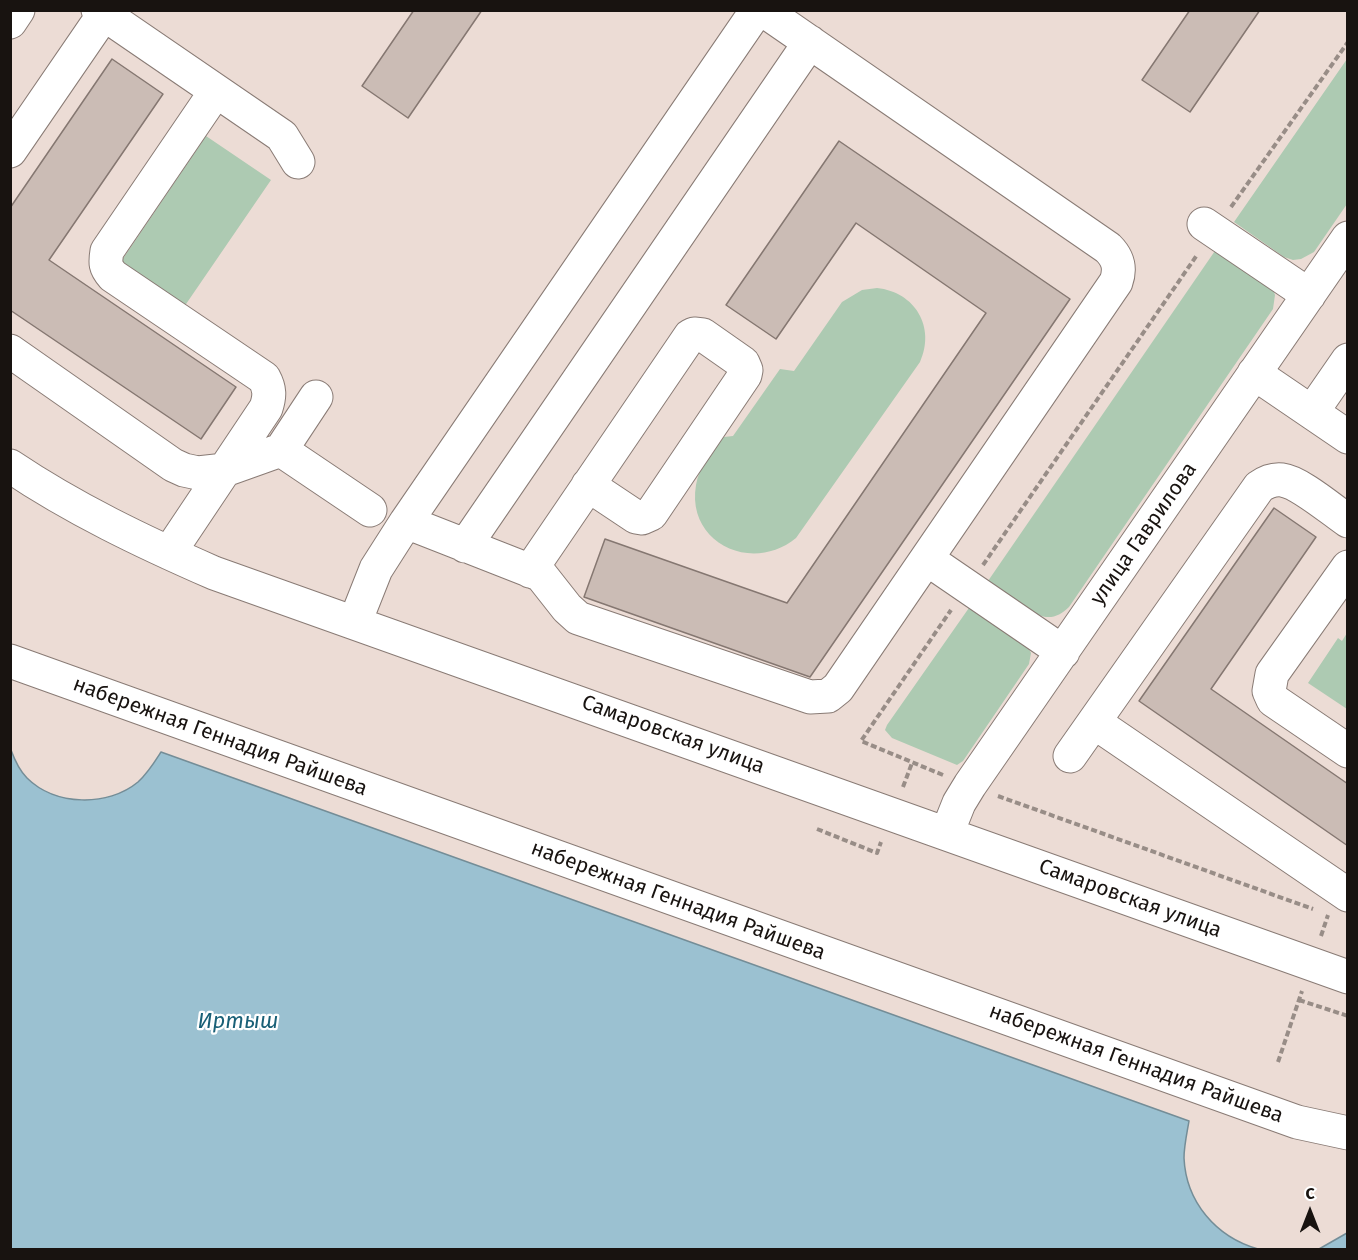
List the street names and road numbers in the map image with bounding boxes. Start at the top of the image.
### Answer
street label: улица Гаврилова [1085,458,1203,610]
street label: набережная Геннадия Райшева [69,672,371,802]
street label: Самаровская улица [578,690,768,780]
street label: набережная Геннадия Райшева [527,836,829,966]
street label: Самаровская улица [1035,854,1225,944]
street label: набережная Геннадия Райшева [985,999,1287,1129]

